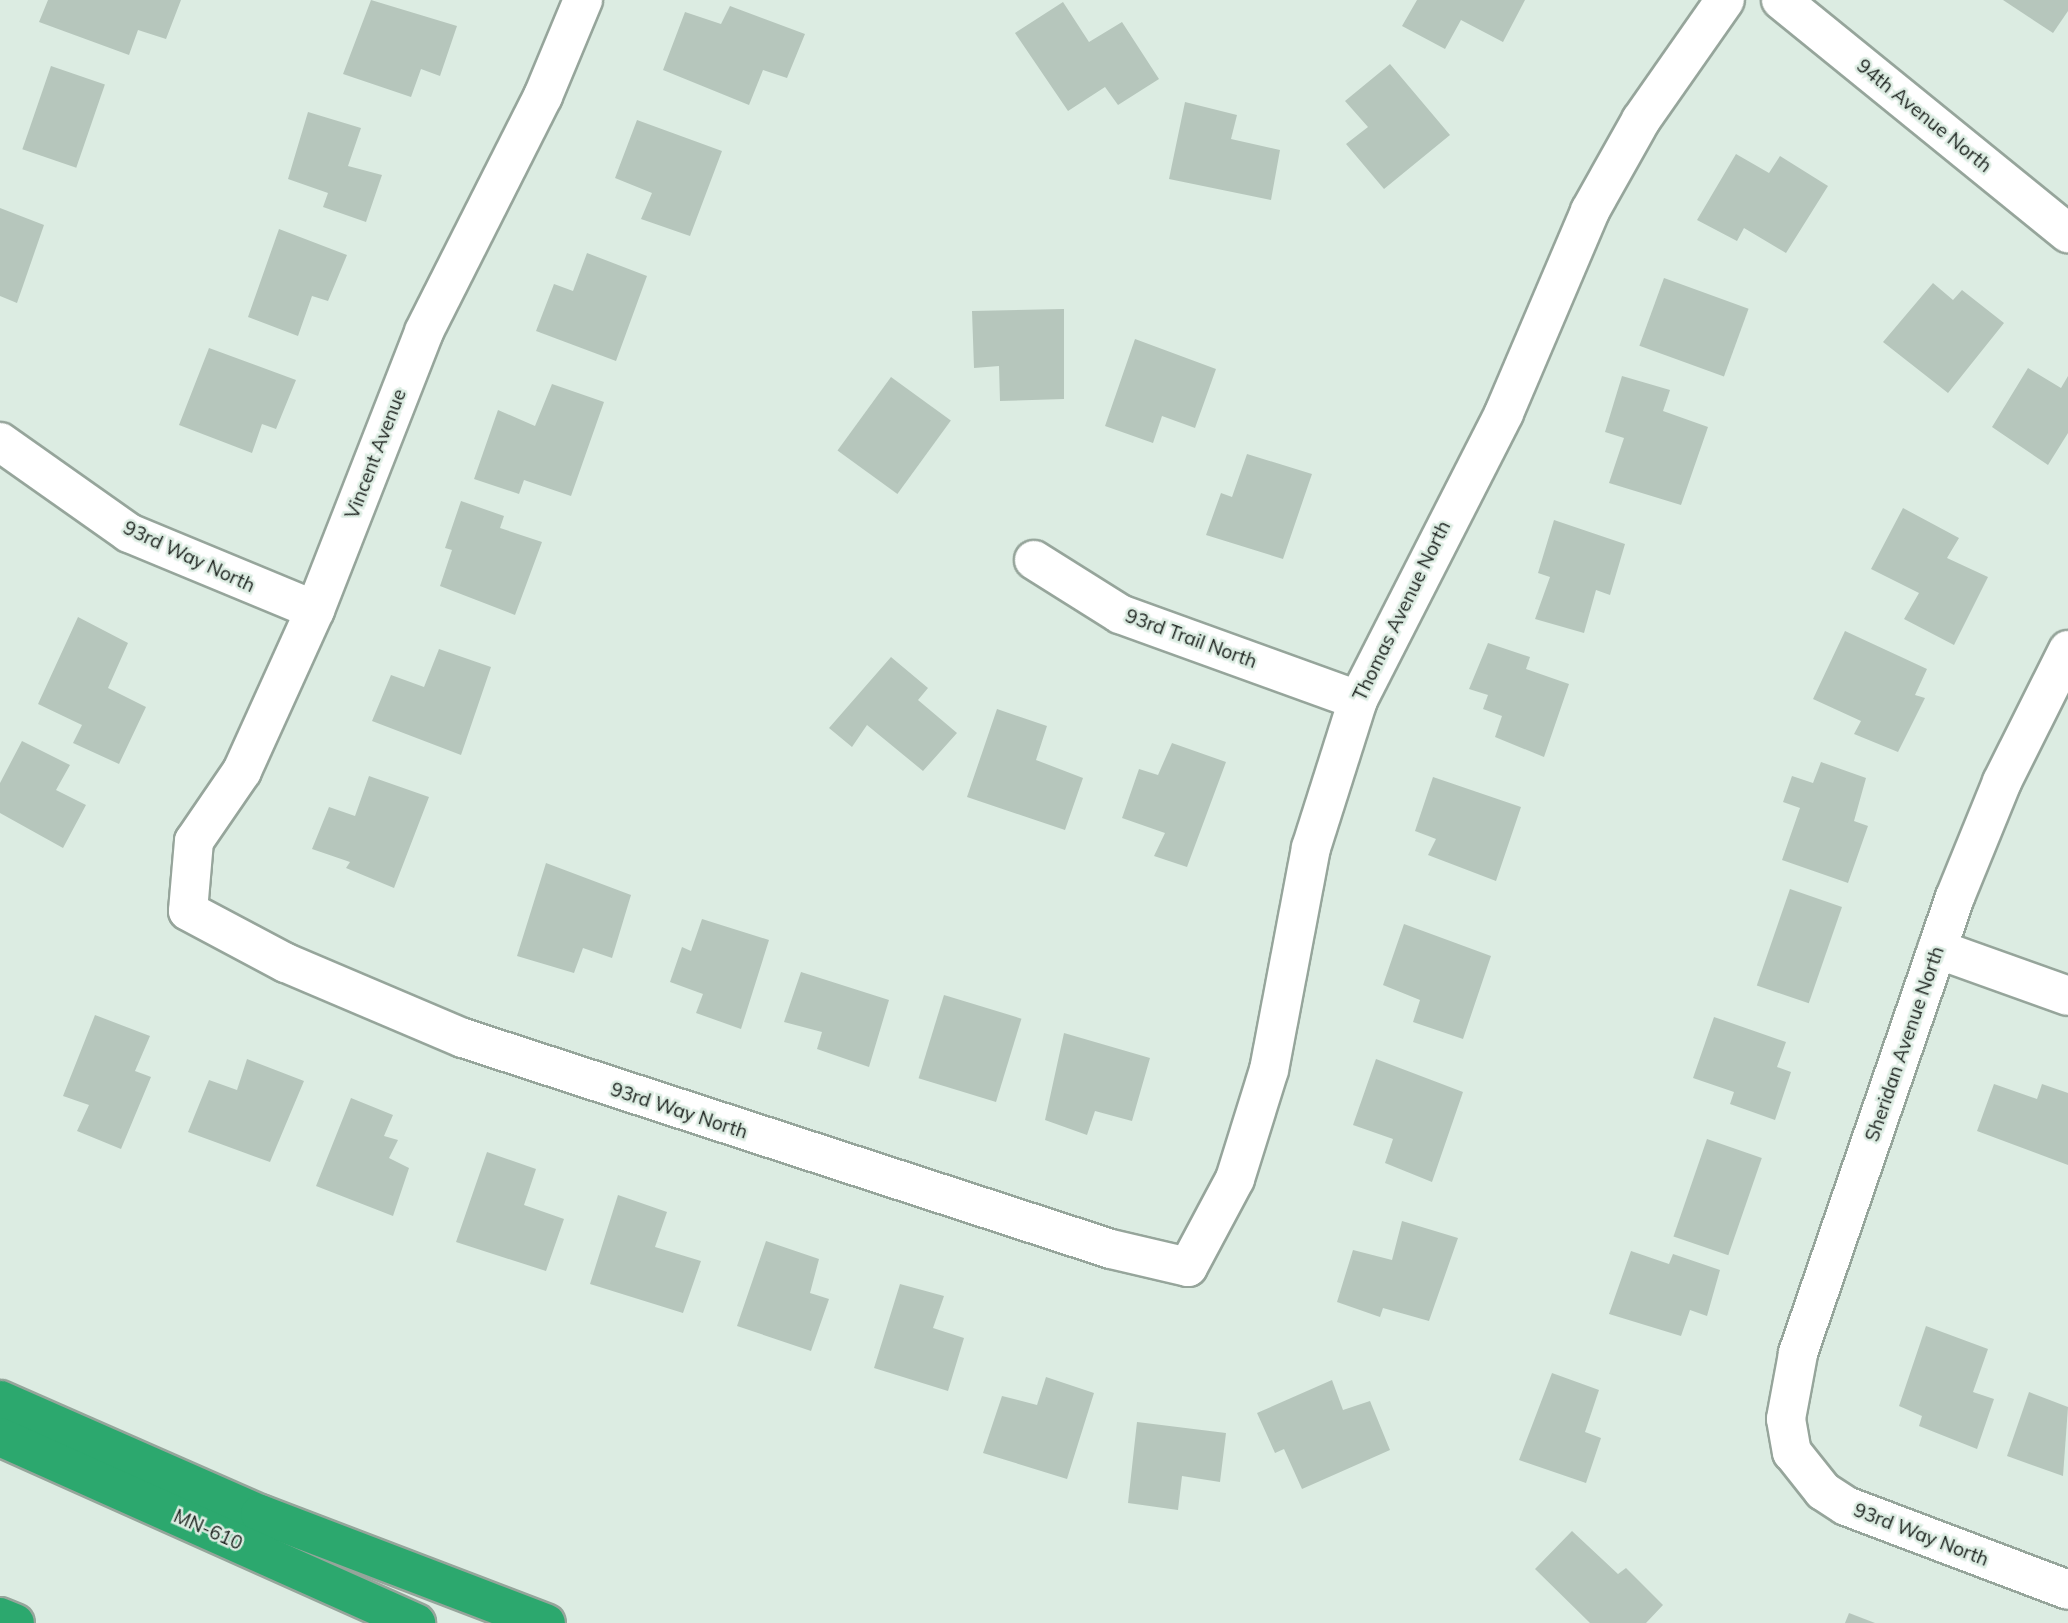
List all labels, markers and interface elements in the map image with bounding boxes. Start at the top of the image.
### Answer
street label: 94th Avenue North [1852,55,1996,177]
street label: Vincent Avenue [341,386,411,522]
street label: 93rd Way North [120,517,258,597]
street label: Thomas Avenue North [1349,517,1455,705]
street label: 93rd Trail North [1122,605,1260,673]
street label: Sheridan Avenue North [1861,943,1949,1145]
street label: 93rd Way North [608,1078,750,1144]
street label: 93rd Way North [1850,1499,1992,1571]
street label: MN-610 [170,1505,246,1555]

